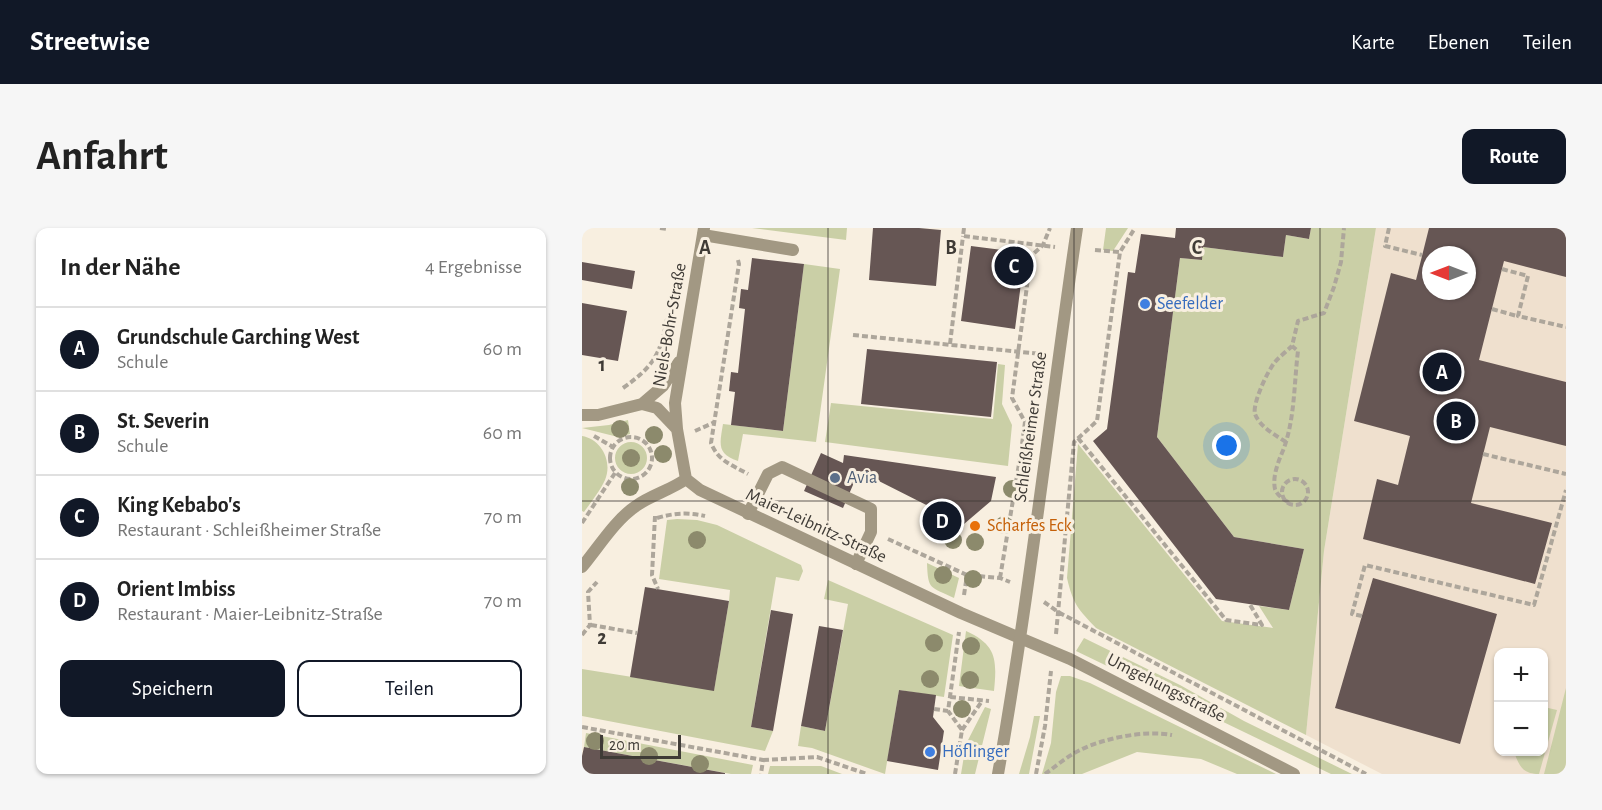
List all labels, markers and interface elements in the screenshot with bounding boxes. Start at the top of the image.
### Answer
text: Streetwise [30,28,150,56]
text: Karte [1351,32,1395,53]
text: Ebenen [1428,32,1490,53]
text: Teilen [1523,32,1572,53]
button: Route [1462,129,1566,184]
text: Anfahrt [36,135,168,177]
text: A [699,238,711,258]
text: B [945,238,957,258]
text: C [1192,238,1203,258]
pin: C [994,243,1034,288]
north arrow [1422,246,1476,300]
text: In der Nähe [60,254,180,280]
text: 4 Ergebnisse [425,257,522,277]
street label: Niels-Bohr-Straße [650,262,690,388]
place label: Seefelder [1157,295,1223,313]
marker: Seefelder [1138,297,1152,311]
text: Grundschule Garching West [117,326,360,348]
text: A [74,339,86,359]
text: 60 m [483,339,522,359]
pin: A [1422,350,1462,394]
street label: Schleißheimer Straße [1012,351,1050,503]
text: Schule [117,352,169,372]
text: 1 [598,355,606,375]
pin: B [1436,398,1476,444]
text: St. Severin [117,410,209,432]
text: B [74,423,85,443]
text: 60 m [483,423,522,443]
your location [1212,431,1241,460]
text: Schule [117,436,169,456]
place label: Avia [847,469,877,487]
marker: Avia [828,471,842,485]
street label: Maier-Leibnitz-Straße [743,486,889,566]
text: King Kebabo's [117,494,241,516]
pin: D [922,498,962,544]
text: C [74,507,85,527]
text: 70 m [484,507,522,527]
place label: Scharfes Eck [987,517,1073,535]
marker: Scharfes Eck [968,519,982,533]
text: Restaurant · Schleißheimer Straße [117,520,381,540]
text: Orient Imbiss [117,578,236,600]
text: D [73,591,86,611]
text: 70 m [484,591,522,611]
text: Restaurant · Maier-Leibnitz-Straße [117,604,383,624]
text: 2 [597,628,607,648]
map controls [1494,648,1548,756]
button: + [1494,648,1548,702]
street label: Umgehungsstraße [1104,650,1228,726]
button: Speichern [60,660,285,717]
button: Teilen [297,660,522,717]
button: − [1494,702,1548,756]
scale bar [600,732,681,760]
text: 20 m [609,737,640,753]
place label: Höflinger [942,743,1009,761]
marker: Höflinger [923,745,937,759]

